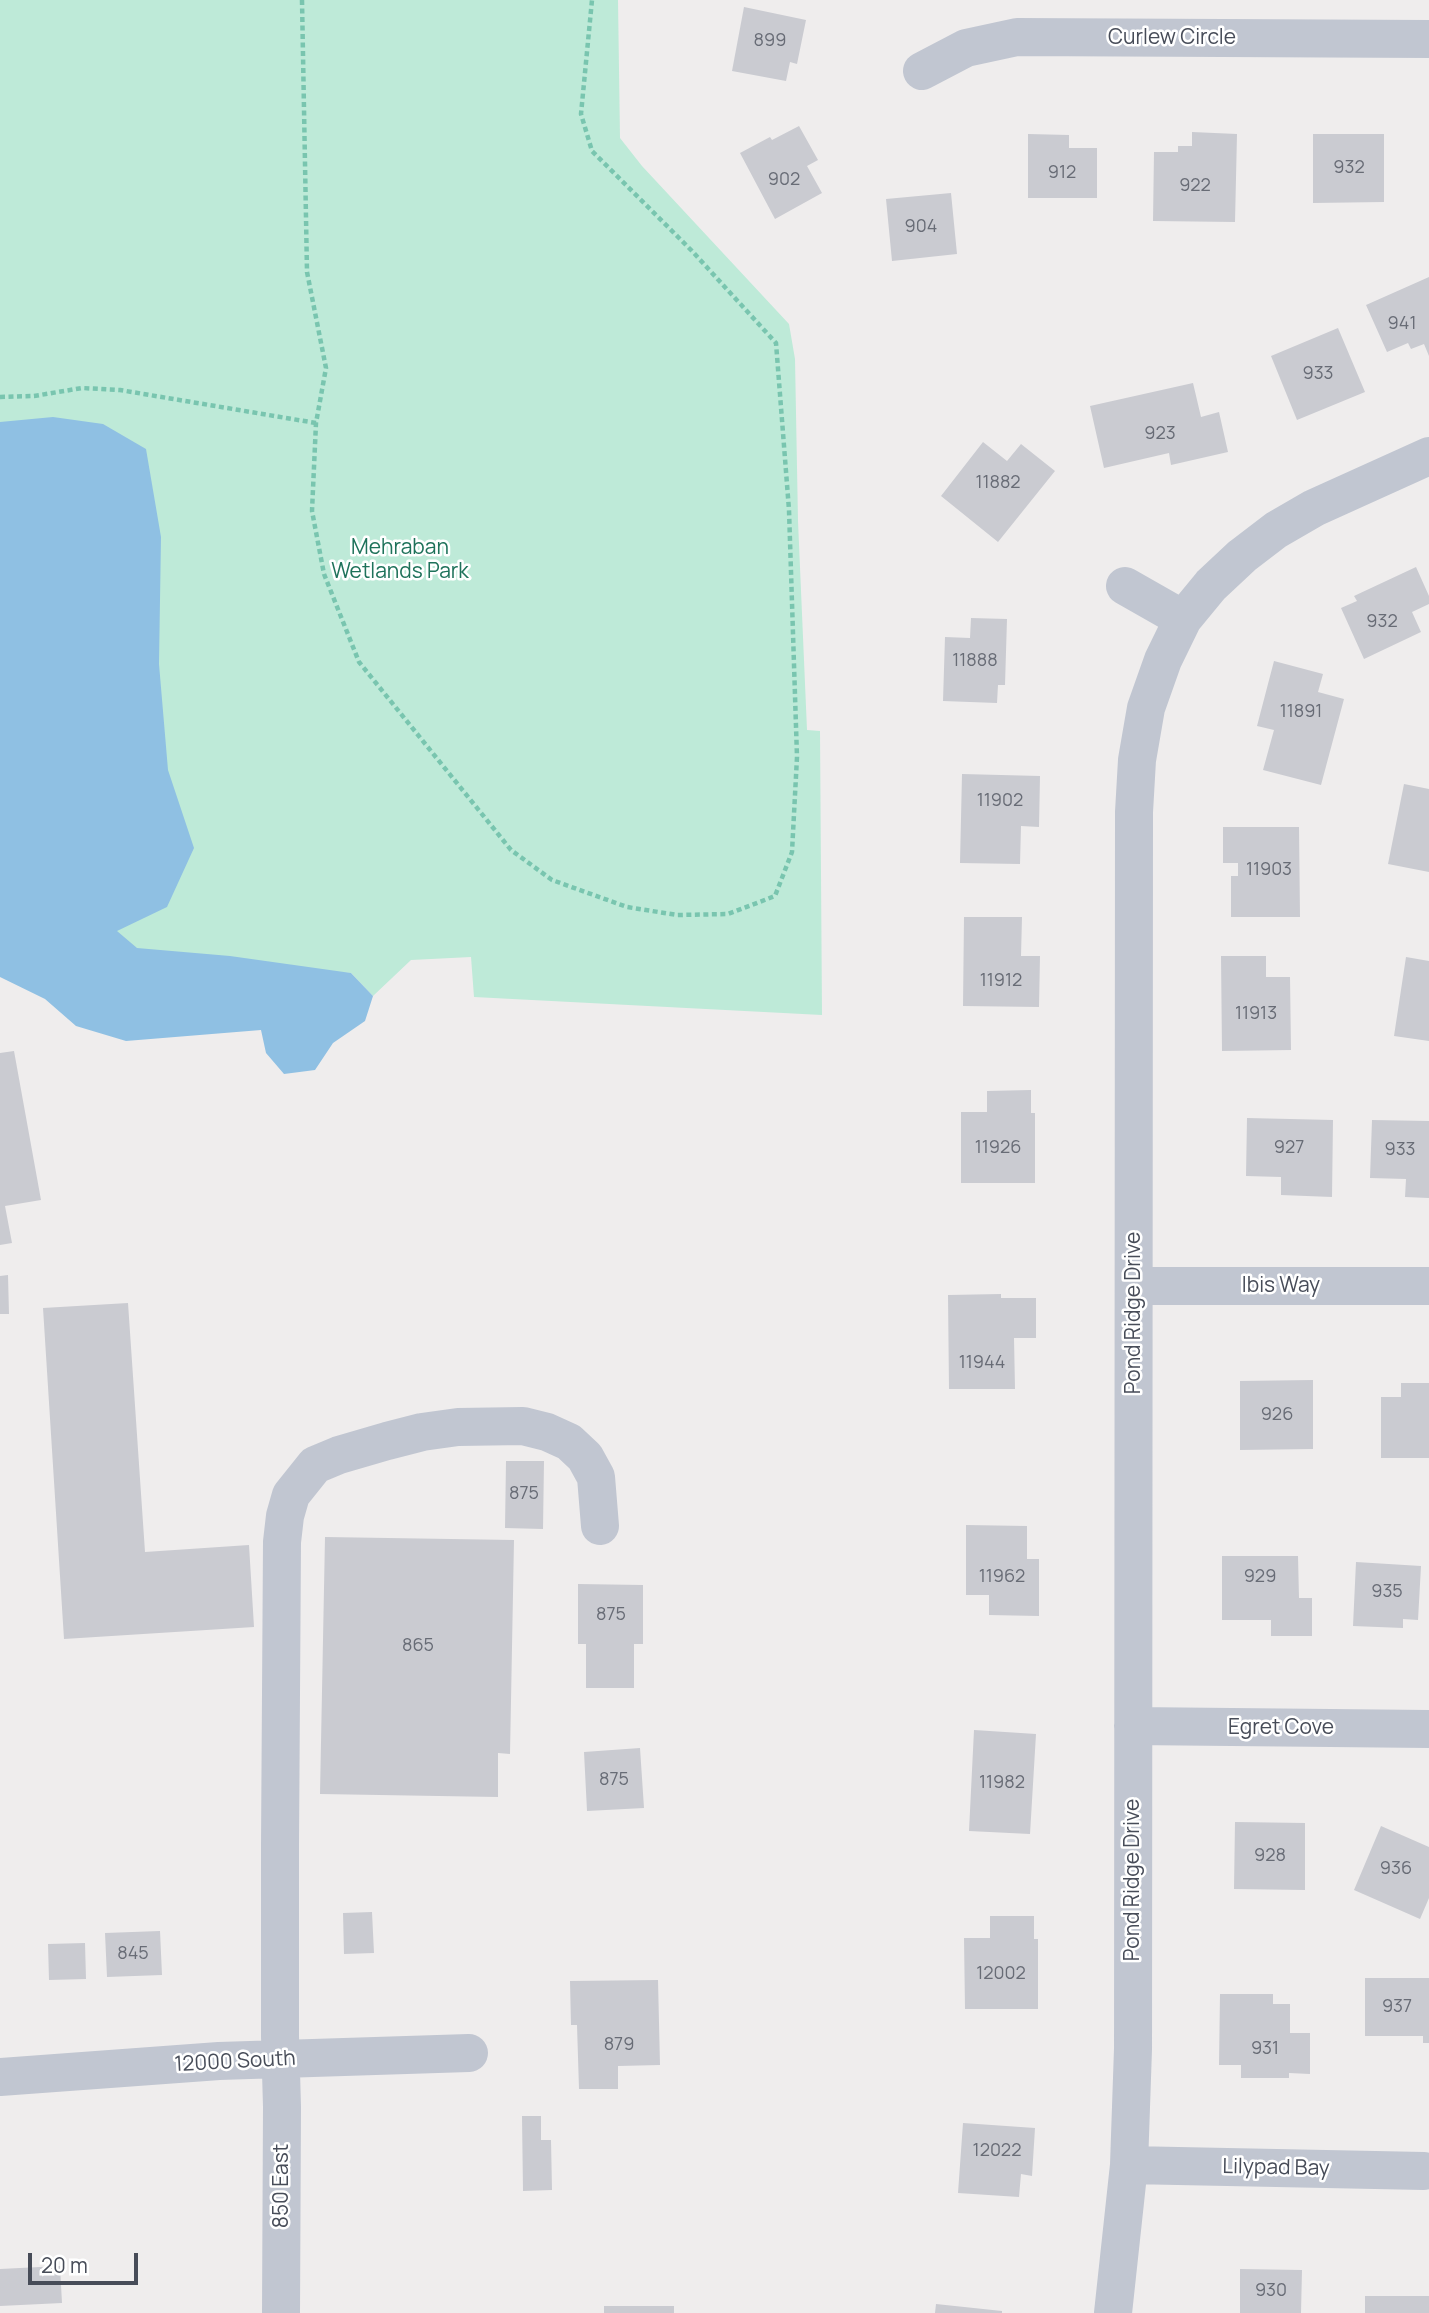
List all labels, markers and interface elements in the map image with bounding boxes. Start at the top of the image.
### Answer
street label: Curlew Circle [1108,25,1236,51]
house number: 899 [754,30,786,52]
house number: 932 [1333,157,1365,179]
house number: 912 [1048,162,1076,184]
house number: 902 [768,169,800,191]
house number: 922 [1179,175,1211,197]
house number: 904 [905,216,937,238]
house number: 941 [1388,313,1416,335]
house number: 933 [1302,363,1334,385]
house number: 923 [1144,423,1176,445]
house number: 11882 [975,472,1021,494]
park label: Mehraban Wetlands Park [331,535,469,585]
house number: 932 [1366,611,1398,633]
house number: 11888 [952,650,998,672]
house number: 11891 [1280,701,1322,723]
house number: 11902 [977,790,1023,812]
house number: 11903 [1246,859,1292,881]
house number: 11912 [980,970,1022,992]
house number: 11913 [1235,1003,1277,1025]
house number: 11926 [975,1137,1021,1159]
house number: 927 [1274,1137,1304,1159]
house number: 933 [1384,1139,1416,1161]
street label: Pond Ridge Drive [1121,1232,1147,1394]
street label: Ibis Way [1242,1273,1320,1299]
house number: 11944 [959,1352,1005,1374]
house number: 926 [1261,1404,1293,1426]
house number: 875 [509,1483,539,1505]
house number: 11962 [979,1566,1025,1588]
house number: 929 [1244,1566,1276,1588]
house number: 935 [1371,1581,1403,1603]
house number: 875 [596,1604,626,1626]
house number: 865 [402,1635,434,1657]
street label: Egret Cove [1228,1715,1334,1741]
house number: 875 [599,1769,629,1791]
house number: 11982 [979,1772,1025,1794]
street label: Pond Ridge Drive [1120,1799,1146,1961]
house number: 928 [1254,1845,1286,1867]
house number: 936 [1380,1858,1412,1880]
house number: 845 [117,1943,149,1965]
house number: 12002 [976,1963,1026,1985]
house number: 937 [1382,1996,1412,2018]
house number: 879 [604,2034,634,2056]
house number: 931 [1251,2038,1279,2060]
street label: 12000 South [174,2046,296,2078]
house number: 12022 [973,2140,1021,2162]
street label: 850 East [269,2144,295,2228]
street label: Lilypad Bay [1222,2154,1330,2182]
scale bar [32,2240,142,2284]
text: 20 m [41,2251,88,2279]
house number: 930 [1255,2280,1287,2302]

